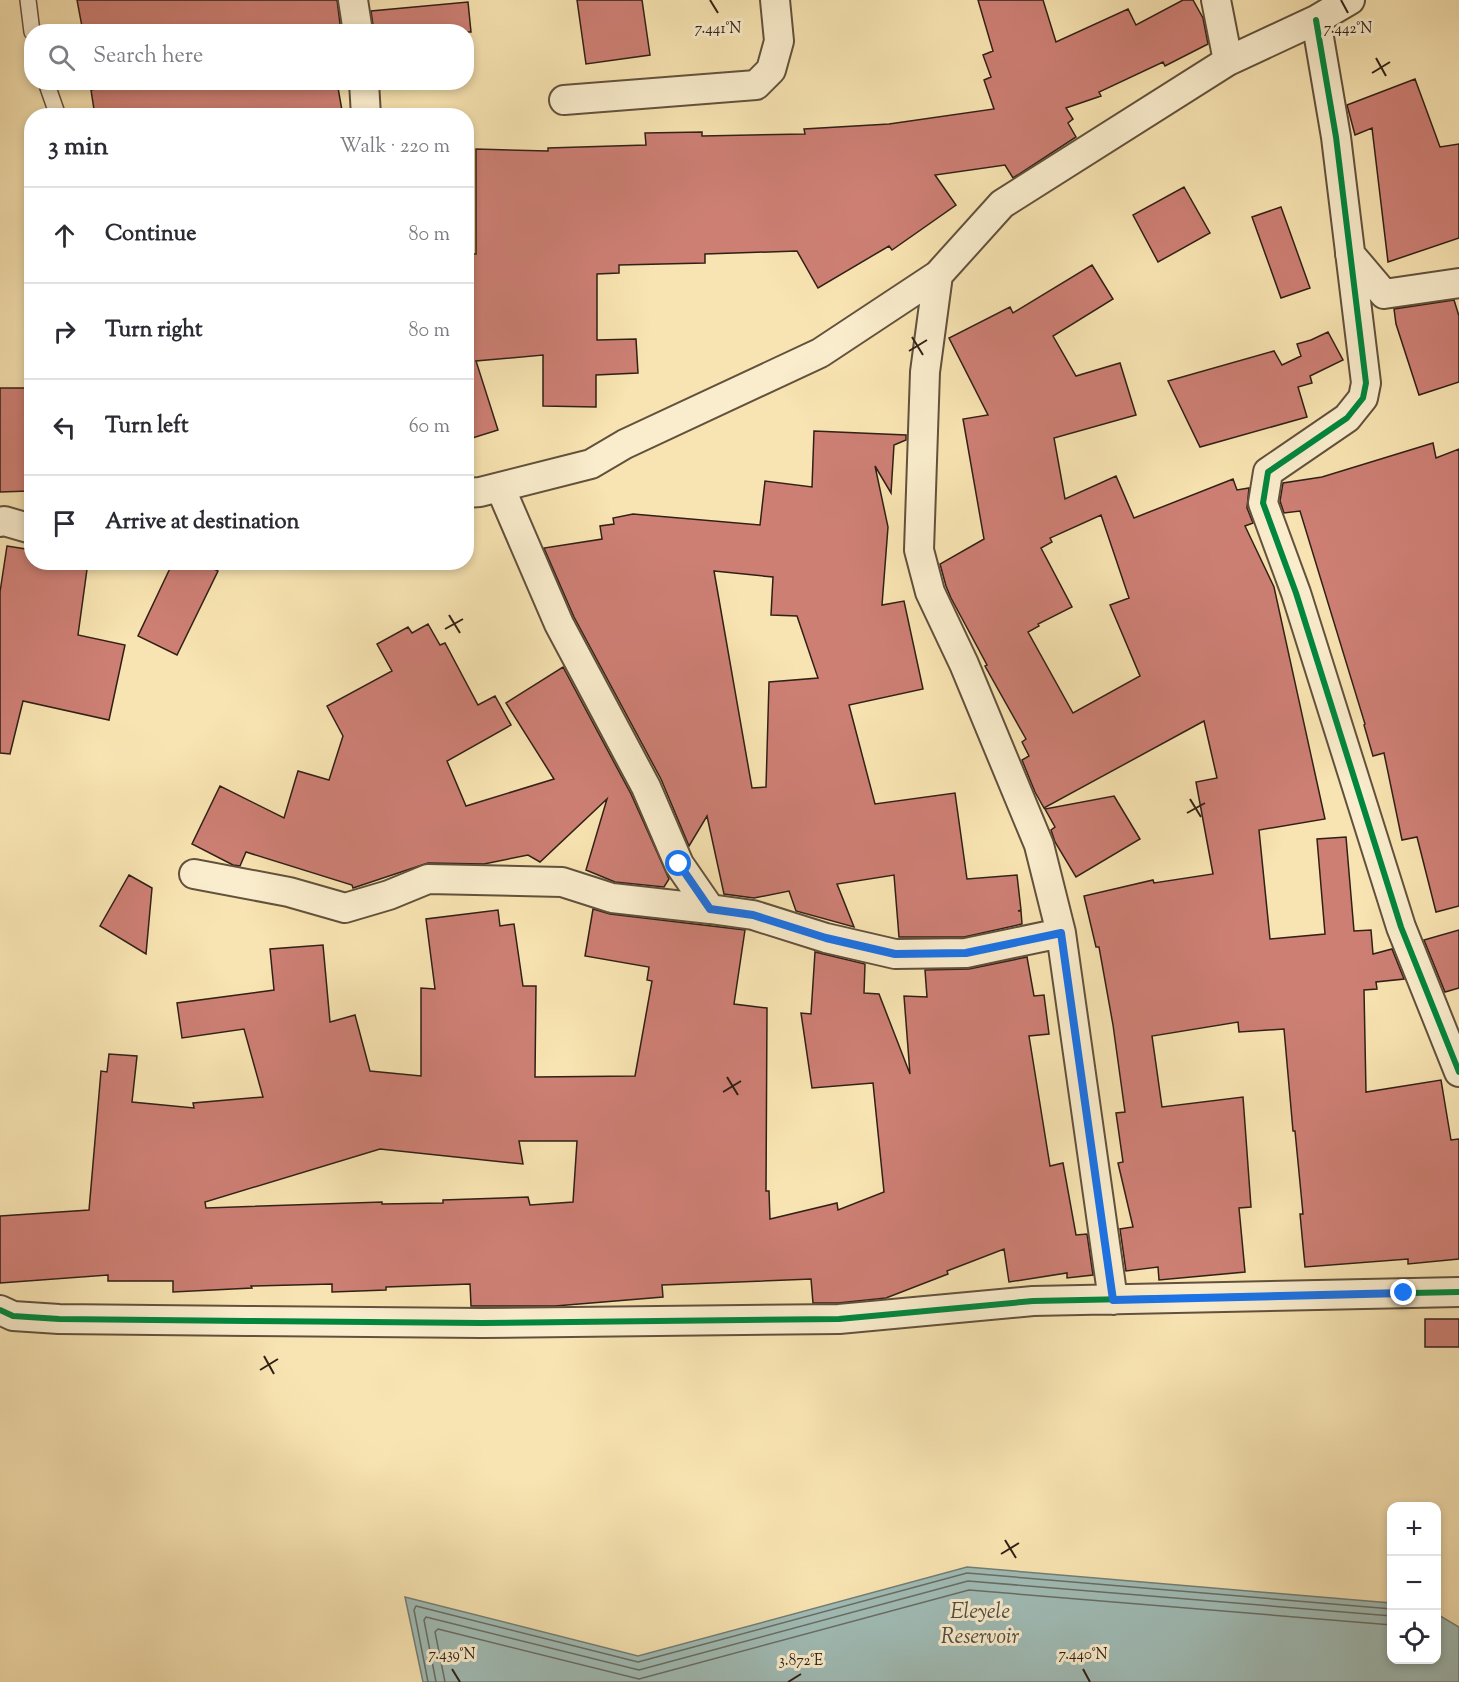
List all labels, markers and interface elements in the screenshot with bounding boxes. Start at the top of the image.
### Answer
text: 7.441°N [695,19,741,40]
text: 7.442°N [1324,19,1372,40]
search box [24,24,474,90]
icon: search [45,41,78,74]
text: Search here [93,41,203,73]
text: 3 min [48,129,108,166]
text: Walk · 220 m [339,133,450,162]
icon: ahead [48,219,81,252]
text: Continue [105,219,196,251]
text: 80 m [409,221,450,250]
icon: right [48,315,81,348]
text: Turn right [105,315,202,347]
text: 80 m [409,317,450,346]
icon: left [48,411,81,444]
text: Turn left [105,411,188,443]
text: 60 m [409,413,450,442]
icon: arrive [48,507,81,540]
text: Arrive at destination [105,507,300,539]
route start [665,850,691,876]
route end [1390,1279,1416,1305]
map controls [1387,1502,1441,1664]
button: + [1387,1502,1441,1556]
button: − [1387,1556,1441,1610]
water label: Eleyele Reservoir [941,1597,1019,1654]
button: locate [1387,1610,1441,1664]
text: 7.439°N [429,1645,475,1666]
text: 7.440°N [1058,1645,1108,1666]
text: 3.872°E [779,1651,823,1672]

